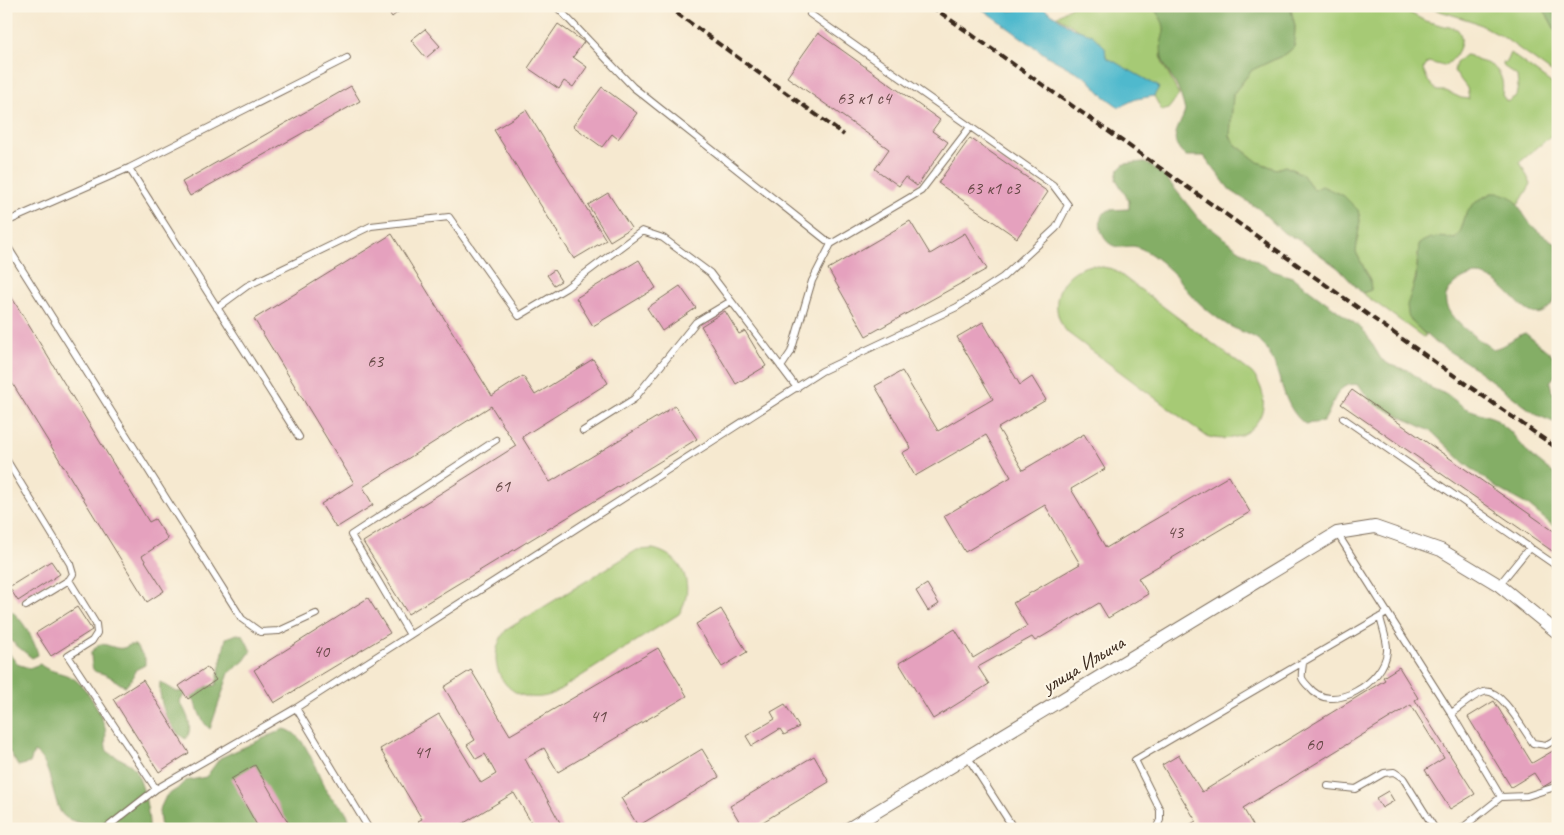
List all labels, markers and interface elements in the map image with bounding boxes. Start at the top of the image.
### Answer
house number: 63 к1 с4 [837,87,893,109]
house number: 63 к1 с3 [966,177,1022,199]
house number: 63 [367,350,385,372]
house number: 61 [494,475,511,497]
house number: 43 [1167,521,1185,543]
street label: улица Ильича [1037,629,1131,699]
house number: 40 [313,640,331,662]
house number: 41 [590,705,607,727]
house number: 60 [1306,733,1324,755]
house number: 41 [414,741,431,763]

